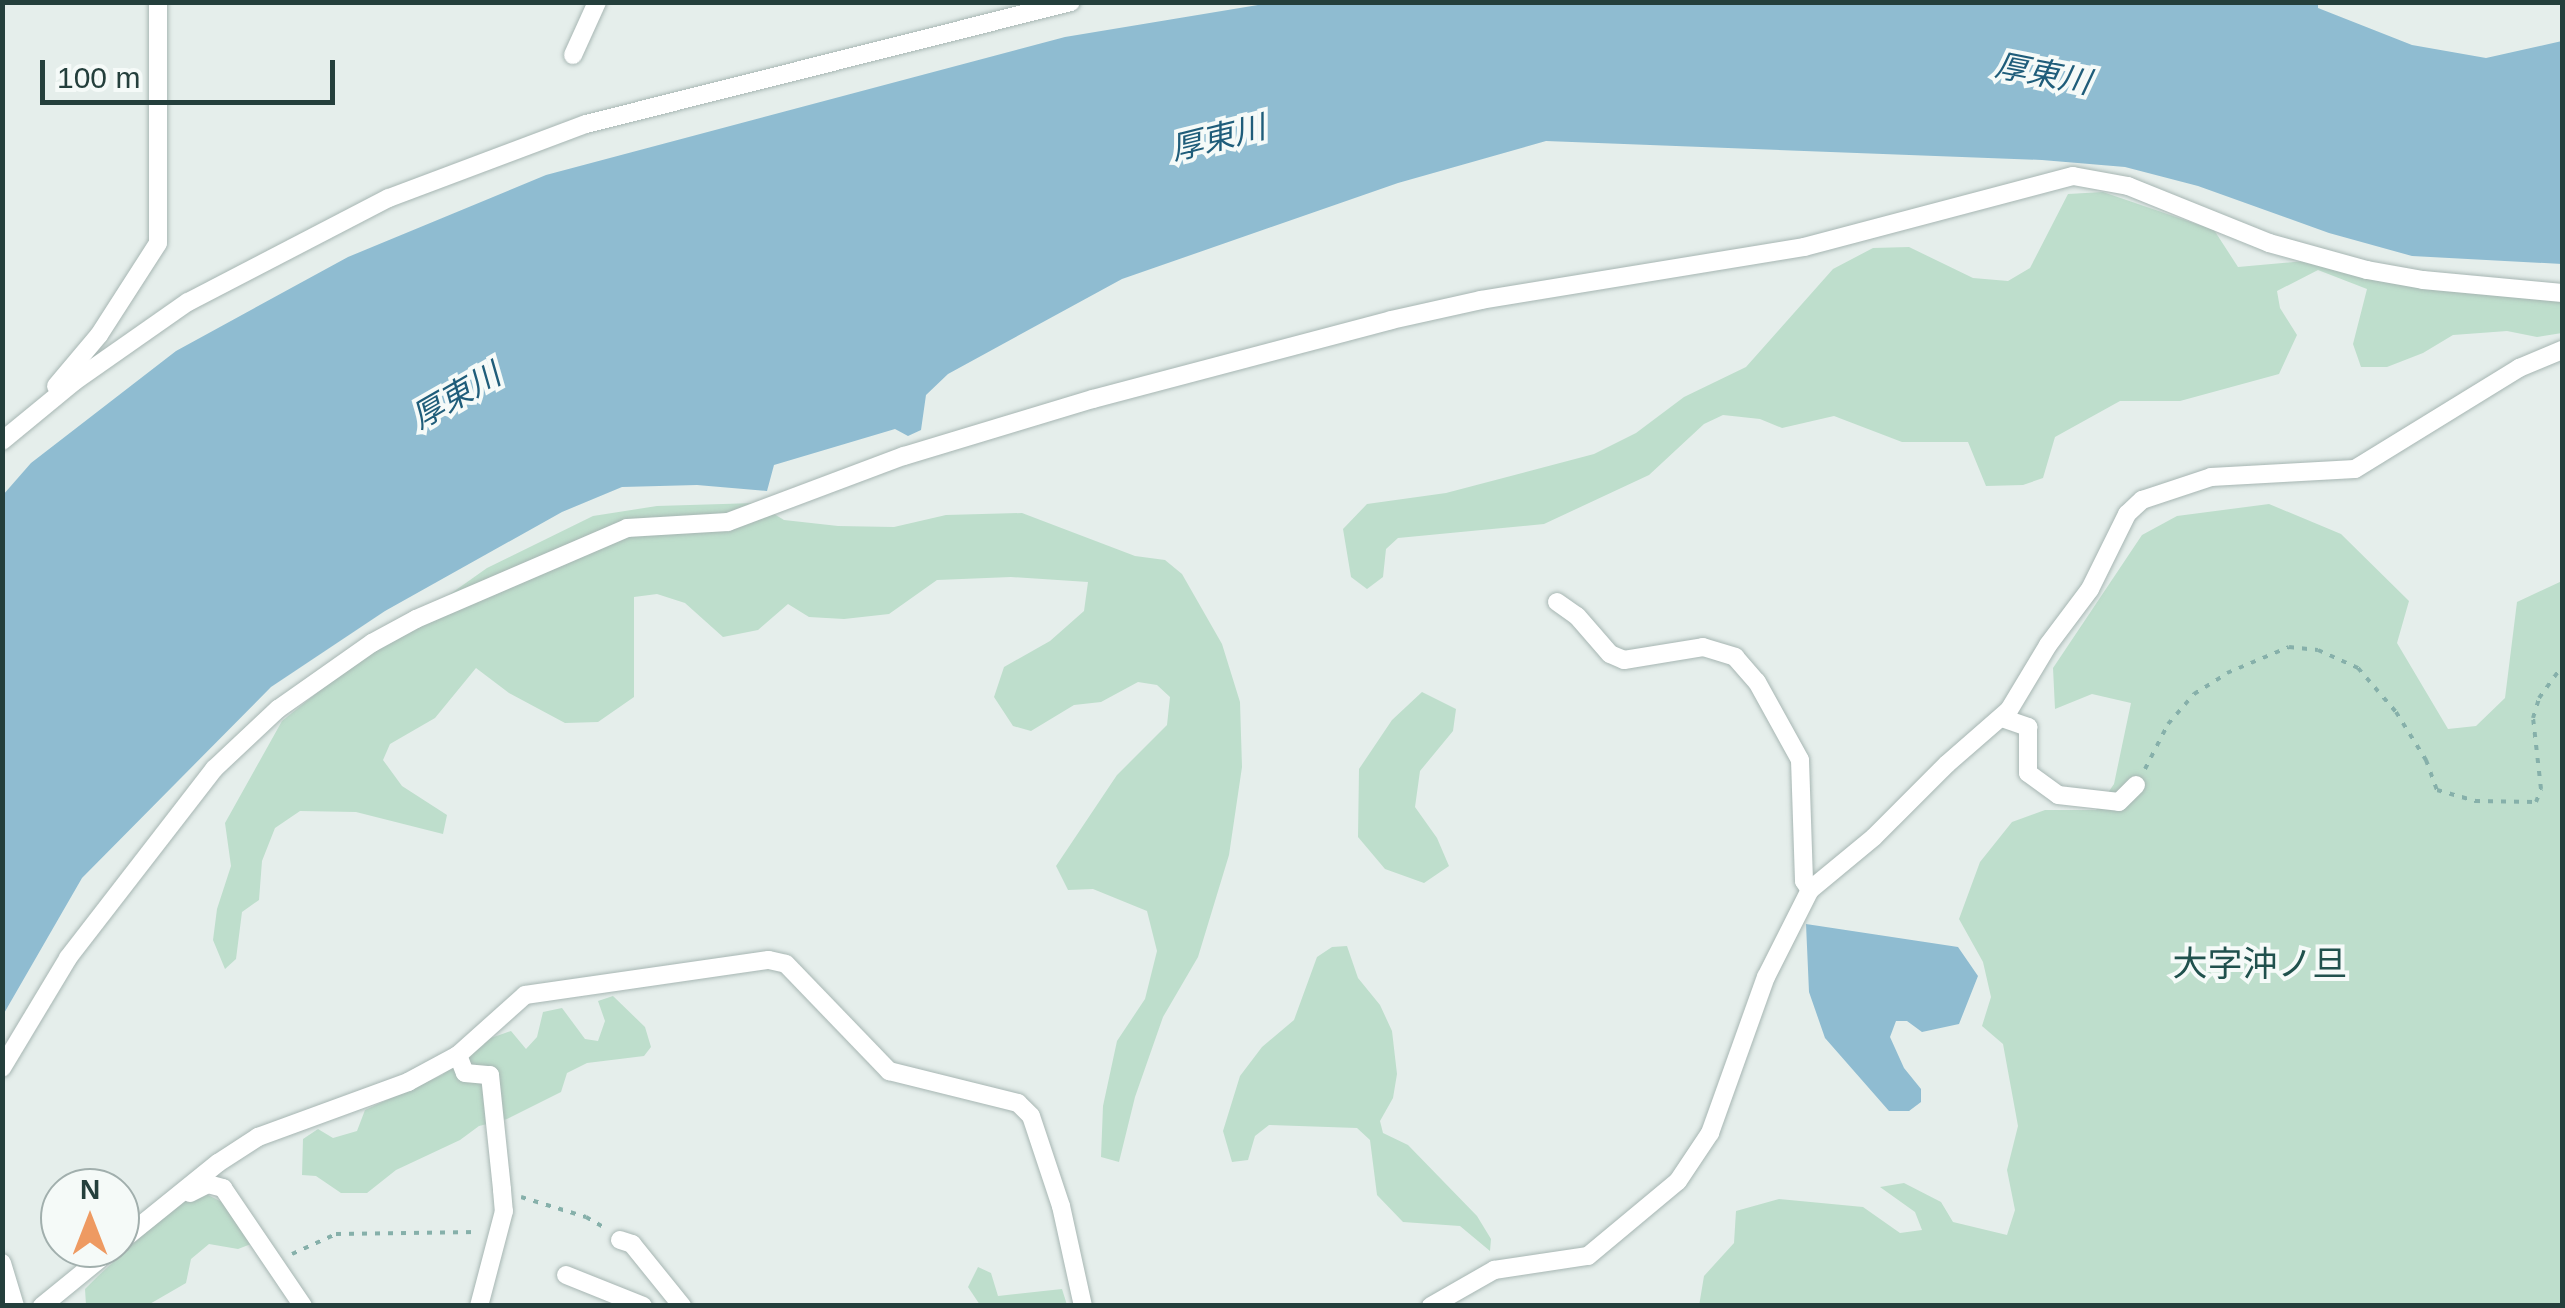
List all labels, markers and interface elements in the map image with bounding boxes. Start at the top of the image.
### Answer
scale bar [45,40,340,102]
water label: 厚東川 [1992,46,2094,102]
text: 100 m [57,61,140,94]
water label: 厚東川 [1167,108,1269,168]
water label: 厚東川 [405,355,507,437]
district label: 大字沖ノ旦 [2173,943,2347,985]
north arrow [40,1168,140,1268]
text: N [80,1174,100,1205]

